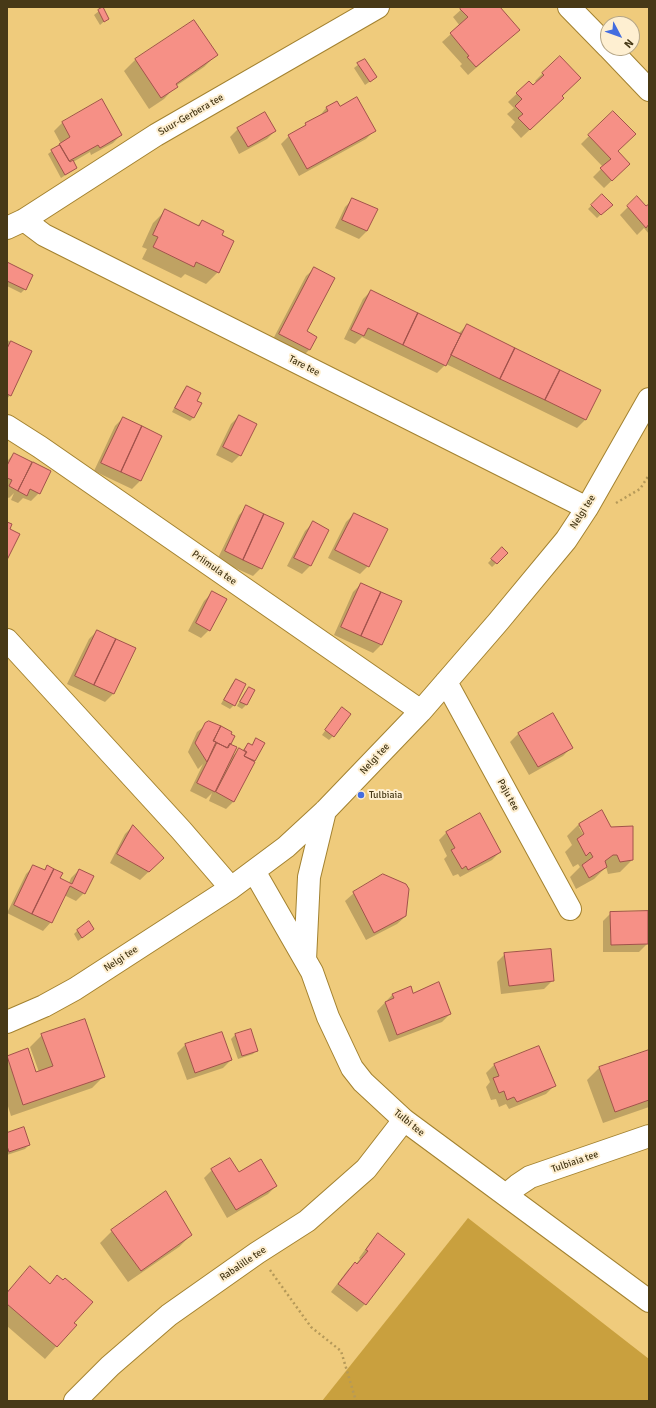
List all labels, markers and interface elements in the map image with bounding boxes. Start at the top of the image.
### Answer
north arrow [600,16,640,56]
text: N [621,36,636,51]
street label: Suur-Gerbera tee [156,91,226,139]
street label: Tare tee [286,353,322,379]
street label: Nelgi tee [568,493,598,531]
street label: Priimula tee [189,548,239,588]
street label: Nelgi tee [358,741,392,777]
street label: Paju tee [494,777,522,813]
place label: Tulbiaia [369,789,402,801]
marker: Tulbiaia [356,790,366,800]
street label: Nelgi tee [102,944,140,974]
street label: Tulbi tee [391,1107,427,1139]
street label: Tulbiaia tee [550,1148,600,1176]
street label: Rabalille tee [218,1244,268,1284]

